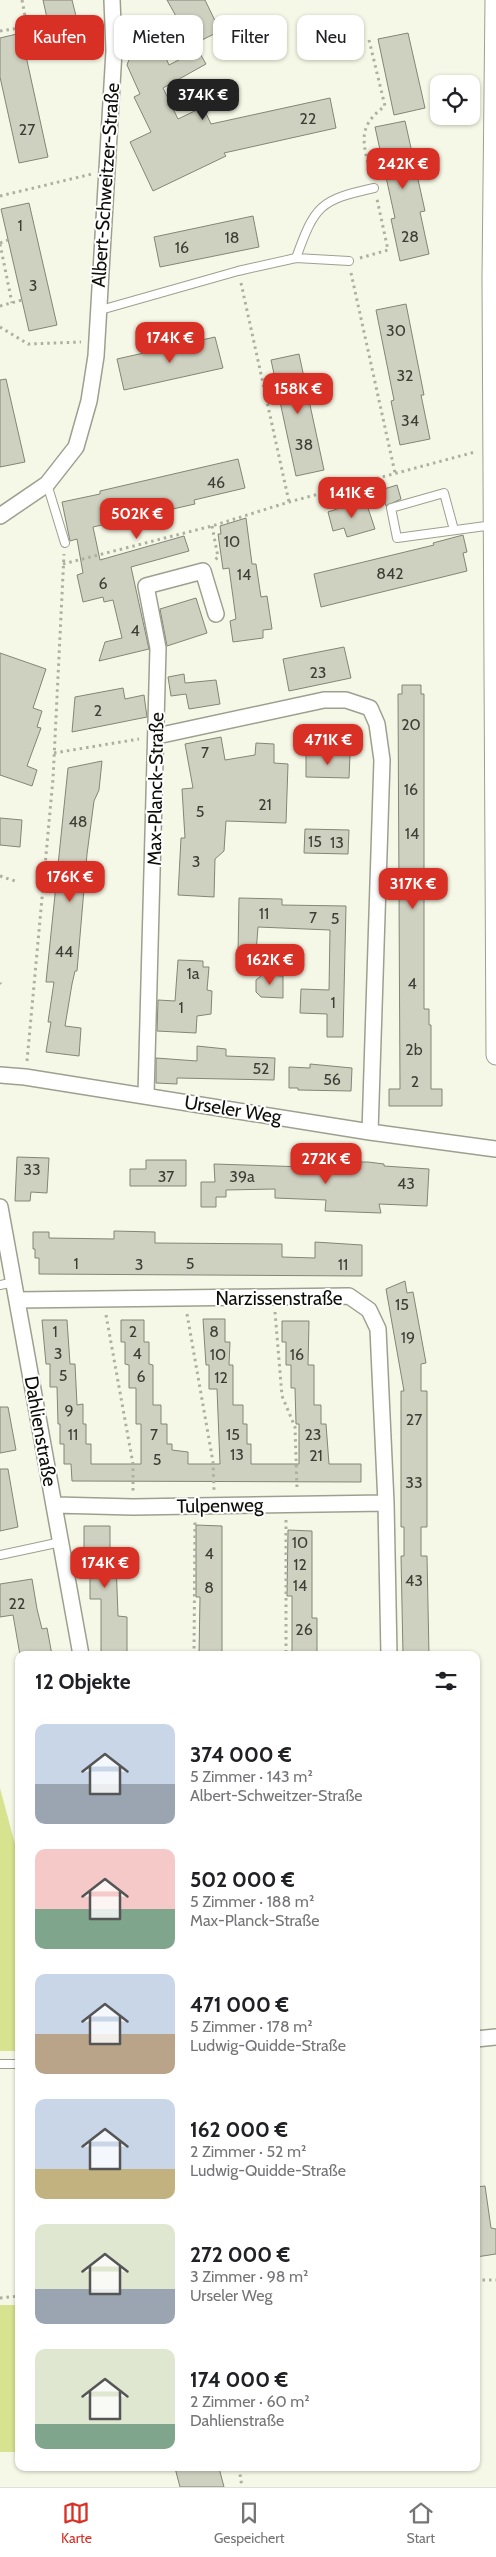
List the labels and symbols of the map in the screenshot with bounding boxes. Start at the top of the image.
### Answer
pin: 374K € [162,78,244,121]
street label: Albert-Schweitzer-Straße [87,82,124,288]
house number: 22 [300,109,316,128]
house number: 27 [19,120,35,139]
pin: 242K € [362,148,444,190]
house number: 1 [17,216,23,235]
house number: 28 [401,227,419,246]
house number: 18 [225,228,239,247]
house number: 16 [175,238,189,257]
house number: 3 [29,276,37,295]
house number: 30 [386,321,406,340]
pin: 174K € [129,322,211,364]
house number: 32 [396,366,414,385]
pin: 158K € [257,372,339,415]
house number: 34 [401,411,419,430]
house number: 38 [295,435,313,454]
house number: 46 [207,473,225,492]
pin: 141K € [311,476,393,519]
pin: 502K € [96,498,178,540]
house number: 10 [224,532,240,551]
house number: 842 [376,564,404,583]
house number: 14 [237,565,251,584]
house number: 6 [98,574,108,593]
house number: 4 [130,621,140,640]
house number: 23 [309,663,327,682]
house number: 2 [94,701,102,720]
street label: Max-Planck-Straße [143,712,168,866]
house number: 20 [401,715,421,734]
pin: 471K € [287,724,369,766]
house number: 7 [201,743,209,762]
house number: 16 [404,780,418,799]
house number: 21 [258,795,272,814]
house number: 5 [196,802,204,821]
house number: 48 [69,812,87,831]
house number: 14 [405,824,419,843]
house number: 15 [308,832,322,851]
house number: 13 [330,833,344,852]
house number: 3 [192,852,200,871]
pin: 176K € [29,860,111,903]
pin: 317K € [372,868,454,910]
house number: 11 [259,904,269,923]
house number: 7 [309,908,317,927]
house number: 5 [331,909,339,928]
house number: 44 [55,942,73,961]
pin: 162K € [229,944,311,986]
house number: 1a [187,964,200,983]
house number: 4 [407,974,417,993]
house number: 1 [330,993,336,1012]
house number: 1 [178,998,184,1017]
house number: 2b [405,1040,423,1059]
house number: 52 [252,1059,270,1078]
house number: 56 [323,1070,341,1089]
house number: 2 [411,1072,419,1091]
street label: Urseler Weg [183,1090,284,1129]
pin: 272K € [285,1142,367,1185]
house number: 33 [23,1160,41,1179]
house number: 37 [158,1167,174,1186]
house number: 39a [229,1167,255,1186]
house number: 43 [397,1174,415,1193]
house number: 1 [73,1254,79,1273]
house number: 5 [186,1254,194,1273]
house number: 3 [135,1255,143,1274]
house number: 11 [338,1255,348,1274]
street label: Narzissenstraße [215,1287,343,1310]
house number: 15 [395,1295,409,1314]
house number: 1 [52,1322,58,1341]
house number: 2 [129,1322,137,1341]
house number: 8 [209,1322,219,1341]
house number: 19 [401,1328,415,1347]
house number: 3 [54,1344,62,1363]
house number: 4 [132,1344,142,1363]
house number: 10 [210,1345,226,1364]
house number: 16 [290,1345,304,1364]
house number: 5 [59,1366,67,1385]
house number: 6 [136,1367,146,1386]
house number: 12 [214,1368,228,1387]
street label: Dahlienstraße [19,1374,62,1488]
house number: 9 [64,1401,74,1420]
house number: 27 [406,1410,422,1429]
house number: 11 [68,1425,78,1444]
house number: 7 [150,1425,158,1444]
house number: 15 [226,1425,240,1444]
house number: 23 [304,1425,322,1444]
house number: 13 [230,1445,244,1464]
house number: 21 [309,1446,323,1465]
house number: 5 [153,1450,161,1469]
house number: 33 [405,1473,423,1492]
street label: Tulpenweg [177,1493,264,1518]
house number: 10 [292,1533,308,1552]
house number: 4 [204,1544,214,1563]
pin: 174K € [64,1546,146,1589]
house number: 12 [293,1555,307,1574]
house number: 43 [405,1571,423,1590]
house number: 14 [293,1576,307,1595]
house number: 8 [204,1578,214,1597]
house number: 22 [9,1594,25,1613]
house number: 26 [295,1620,313,1639]

